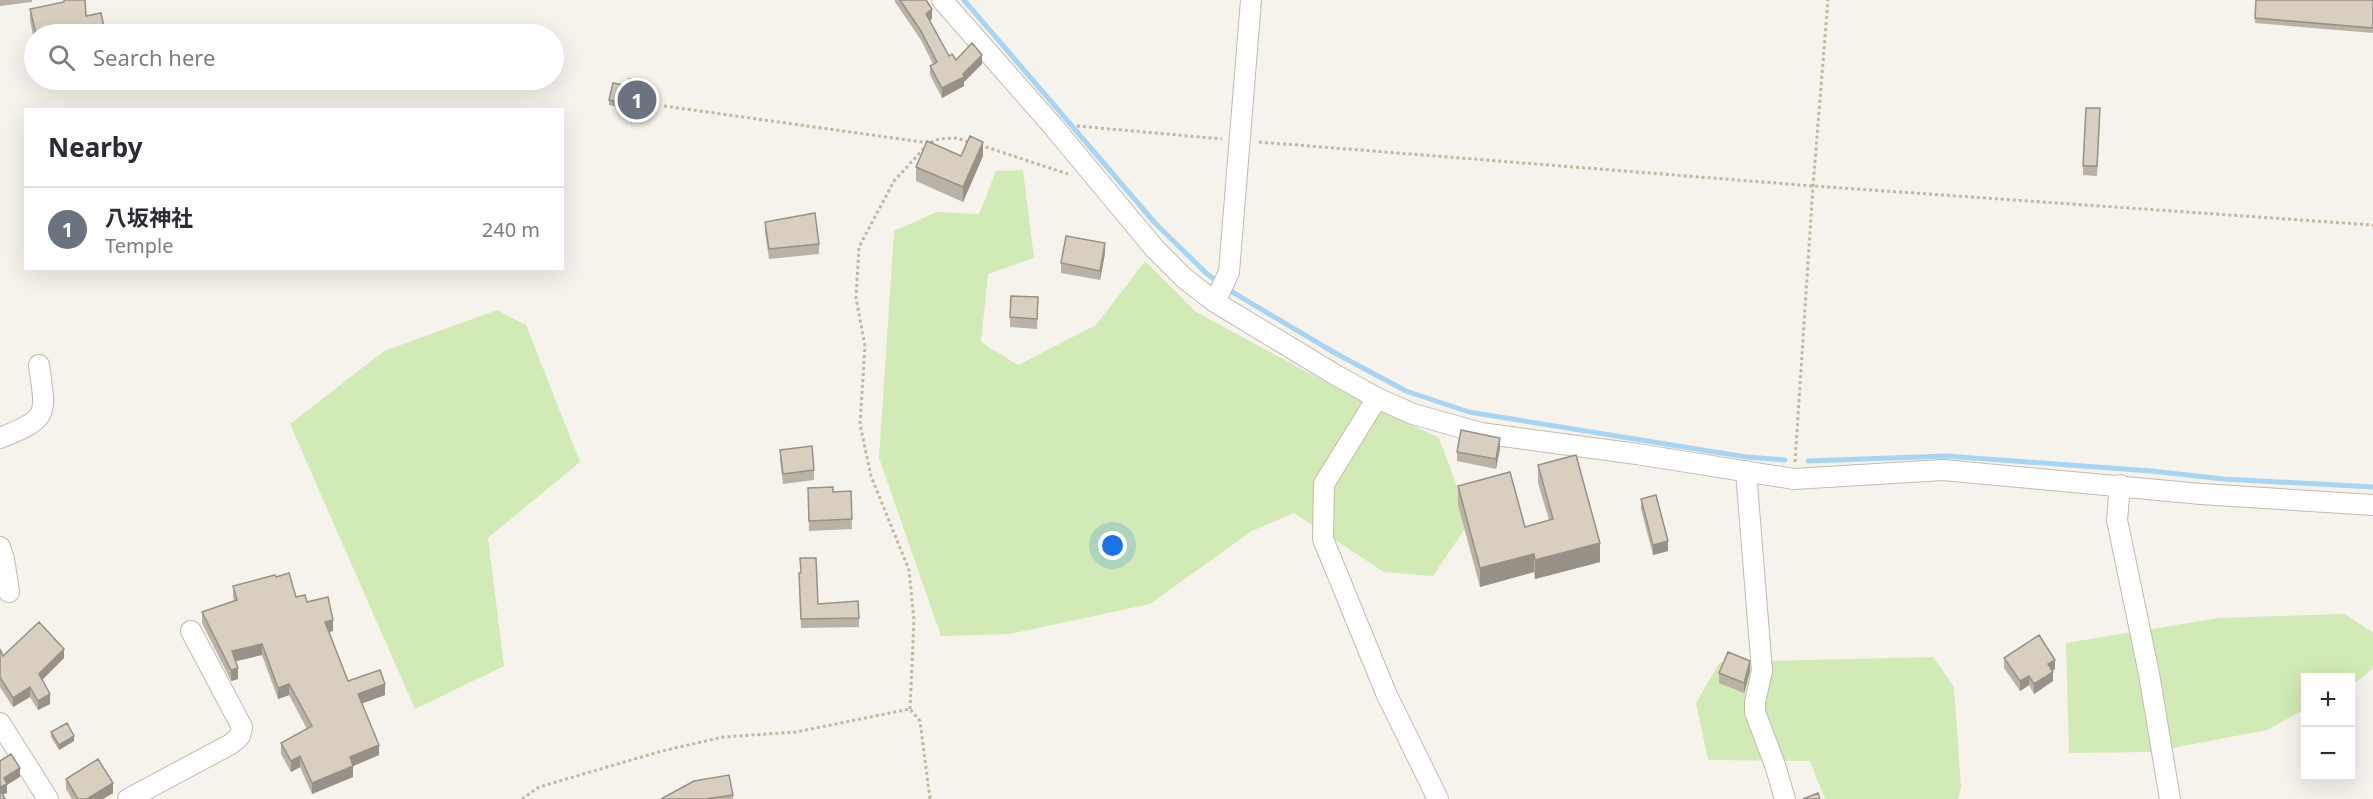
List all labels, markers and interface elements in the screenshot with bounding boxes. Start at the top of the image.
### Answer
search box [24,24,564,90]
icon: search [45,41,78,74]
text: Search here [93,42,215,72]
pin: 1 [618,78,656,122]
text: Nearby [48,129,143,165]
text: 八坂神社 [105,202,193,232]
text: 1 [62,216,73,243]
text: 240 m [482,216,540,243]
text: Temple [105,232,173,259]
your location [1098,531,1127,560]
map controls [2301,673,2355,781]
button: + [2301,673,2355,727]
button: − [2301,727,2355,781]

